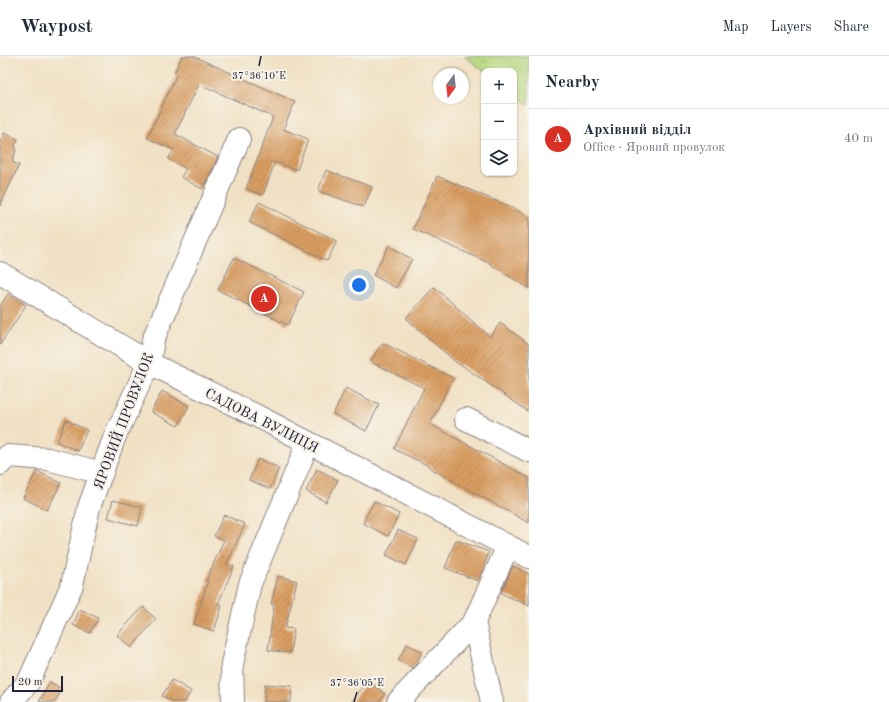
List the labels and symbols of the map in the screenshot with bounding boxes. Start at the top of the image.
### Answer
north arrow [433,68,469,104]
text: 37°36'10"E [232,71,286,81]
your location [349,275,369,295]
pin: A [251,284,277,314]
street label: ЯРОВИЙ ПРОВУЛОК [88,350,156,492]
street label: САДОВА ВУЛИЦЯ [203,386,321,456]
scale bar [12,674,63,693]
text: 37°36'05"E [330,678,384,688]

